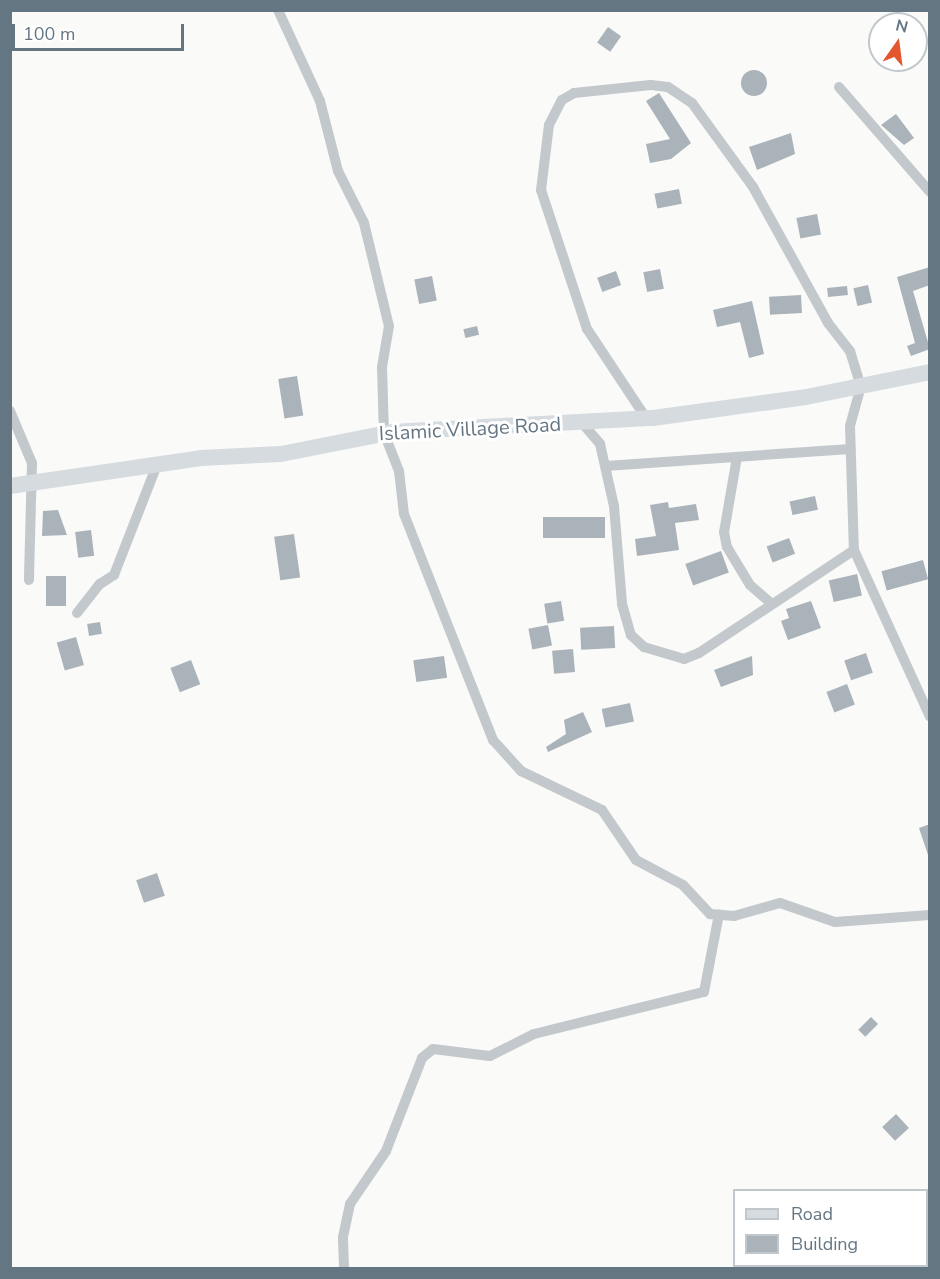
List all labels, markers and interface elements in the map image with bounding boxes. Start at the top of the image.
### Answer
scale bar [15,12,188,50]
north arrow [868,12,928,72]
text: N [893,14,910,39]
text: 100 m [23,22,75,46]
street label: Islamic Village Road [378,412,562,446]
legend [733,1189,928,1267]
text: Road [791,1202,833,1226]
text: Building [791,1232,858,1256]

